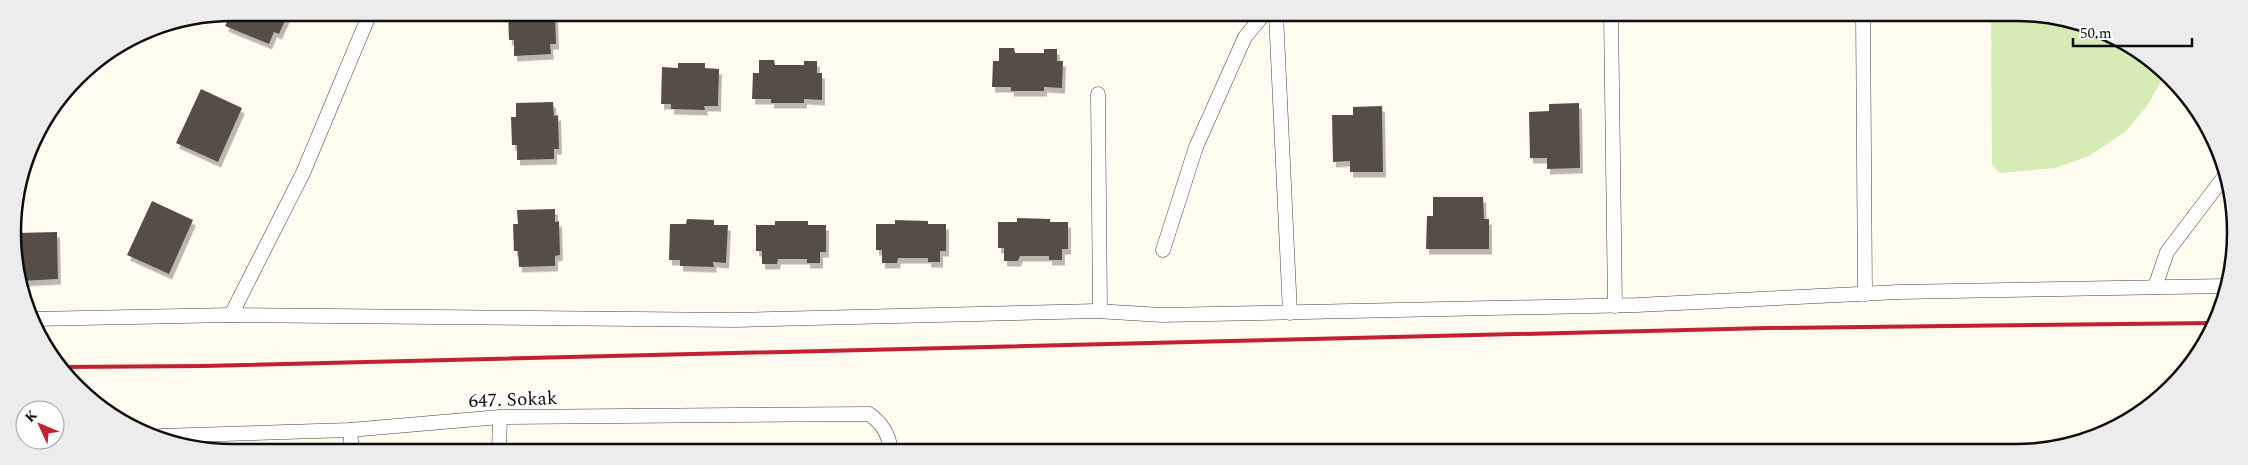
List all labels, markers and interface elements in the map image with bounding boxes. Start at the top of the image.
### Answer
scale bar [2073,15,2192,47]
text: 50 m [2080,22,2112,45]
street label: 647. Sokak [468,384,558,416]
north arrow [15,400,65,450]
text: K [20,405,42,428]

